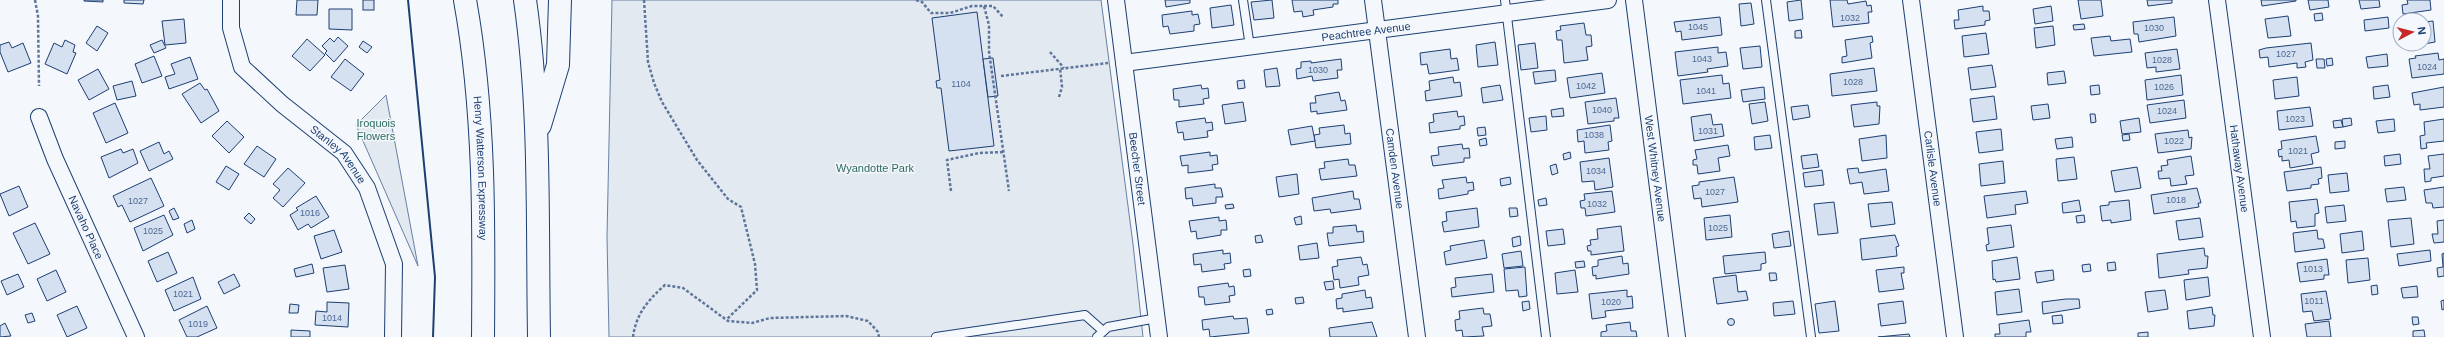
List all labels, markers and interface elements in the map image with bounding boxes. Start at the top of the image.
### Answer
north arrow [2392,12,2432,52]
house number: 1032 [1840,13,1860,23]
street label: Peachtree Avenue [1321,20,1411,43]
house number: 1045 [1688,22,1708,32]
house number: 1030 [2144,23,2164,33]
text: N [2415,26,2428,36]
house number: 1027 [2276,49,2296,59]
house number: 1043 [1692,54,1712,64]
house number: 1028 [2152,55,2172,65]
house number: 1024 [2417,62,2437,72]
house number: 1030 [1308,65,1328,75]
house number: 1028 [1843,77,1863,87]
house number: 1104 [951,79,971,89]
house number: 1042 [1576,81,1596,91]
house number: 1026 [2154,82,2174,92]
house number: 1041 [1696,86,1716,96]
street label: Henry Watterson Expressway [472,95,489,241]
house number: 1040 [1592,105,1612,115]
house number: 1024 [2157,106,2177,116]
house number: 1023 [2285,114,2305,124]
street label: West Whitney Avenue [1643,115,1668,223]
park label: Iroquois Flowers [356,117,396,142]
street label: Stanley Avenue [308,123,368,186]
street label: Hathaway Avenue [2228,124,2251,213]
house number: 1031 [1698,126,1718,136]
street label: Camden Avenue [1384,128,1406,210]
house number: 1038 [1584,130,1604,140]
street label: Carlisle Avenue [1922,130,1944,207]
street label: Beecher Street [1127,131,1148,206]
house number: 1022 [2164,136,2184,146]
house number: 1021 [2288,146,2308,156]
park label: Wyandotte Park [836,162,915,174]
house number: 1034 [1586,166,1606,176]
house number: 1027 [1705,187,1725,197]
street label: Navaho Place [66,194,106,261]
house number: 1018 [2166,195,2186,205]
house number: 1027 [128,196,148,206]
house number: 1032 [1587,199,1607,209]
house number: 1016 [300,208,320,218]
house number: 1025 [1708,223,1728,233]
house number: 1025 [143,226,163,236]
house number: 1013 [2303,264,2323,274]
house number: 1021 [173,289,193,299]
house number: 1011 [2304,296,2324,306]
house number: 1020 [1601,297,1621,307]
house number: 1014 [322,313,342,323]
house number: 1019 [188,319,208,329]

